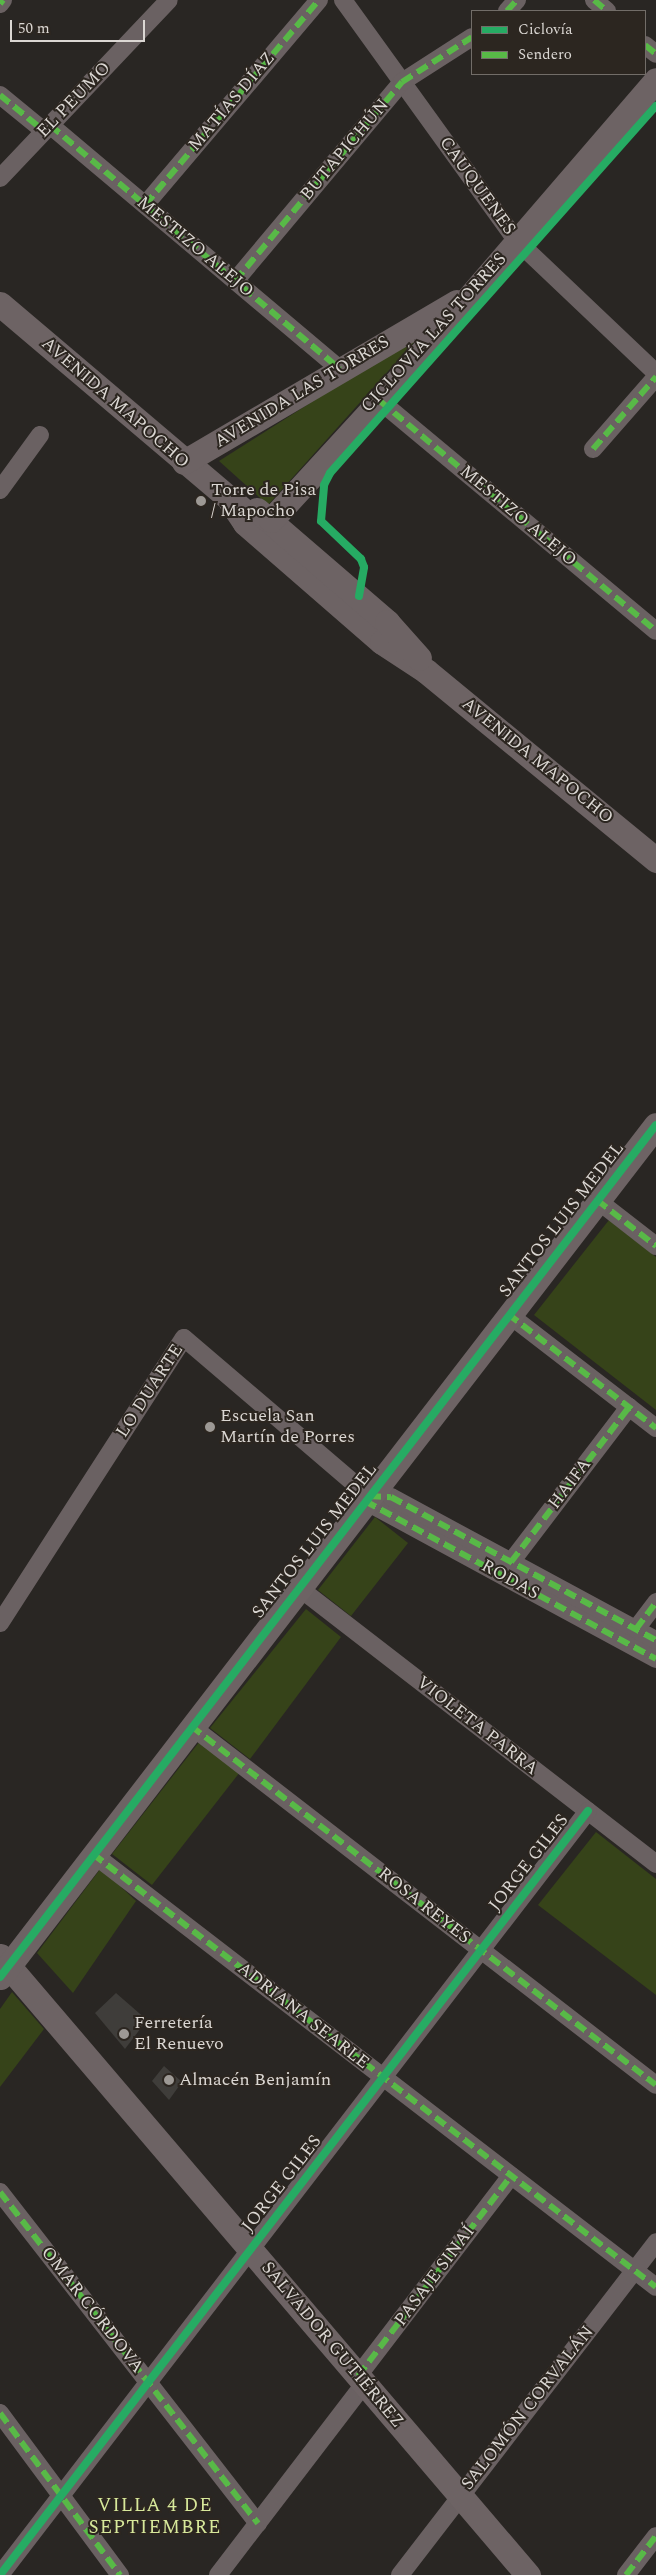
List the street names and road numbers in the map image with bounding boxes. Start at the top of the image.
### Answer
street label: MATÍAS DÍAZ [184,48,280,156]
street label: EL PEUMO [33,58,115,142]
street label: BUTAPICHÚN [296,95,394,205]
street label: CAUQUENES [434,133,520,239]
street label: MESTIZO ALEJO [132,192,258,302]
street label: CICLOVÍA LAS TORRES [357,249,511,417]
street label: AVENIDA LAS TORRES [211,331,393,453]
street label: AVENIDA MAPOCHO [37,333,193,473]
street label: MESTIZO ALEJO [455,461,581,571]
street label: AVENIDA MAPOCHO [457,693,617,829]
street label: SANTOS LUIS MEDEL [495,1138,629,1302]
street label: LO DUARTE [112,1340,188,1442]
street label: HAIFA [544,1454,596,1514]
street label: SANTOS LUIS MEDEL [248,1459,382,1623]
street label: RODAS [477,1555,543,1605]
street label: VIOLETA PARRA [412,1672,542,1780]
street label: JORGE GILES [485,1810,573,1916]
street label: ROSA REYES [373,1863,475,1949]
street label: ADRIANA SEARLE [233,1958,373,2074]
street label: JORGE GILES [238,2131,326,2237]
street label: PASAJE SINAÍ [390,2221,480,2331]
street label: OMAR CÓRDOVA [36,2242,148,2378]
street label: SALVADOR GUTIÉRREZ [256,2258,408,2432]
street label: SALOMÓN CORVALÁN [457,2322,599,2494]

